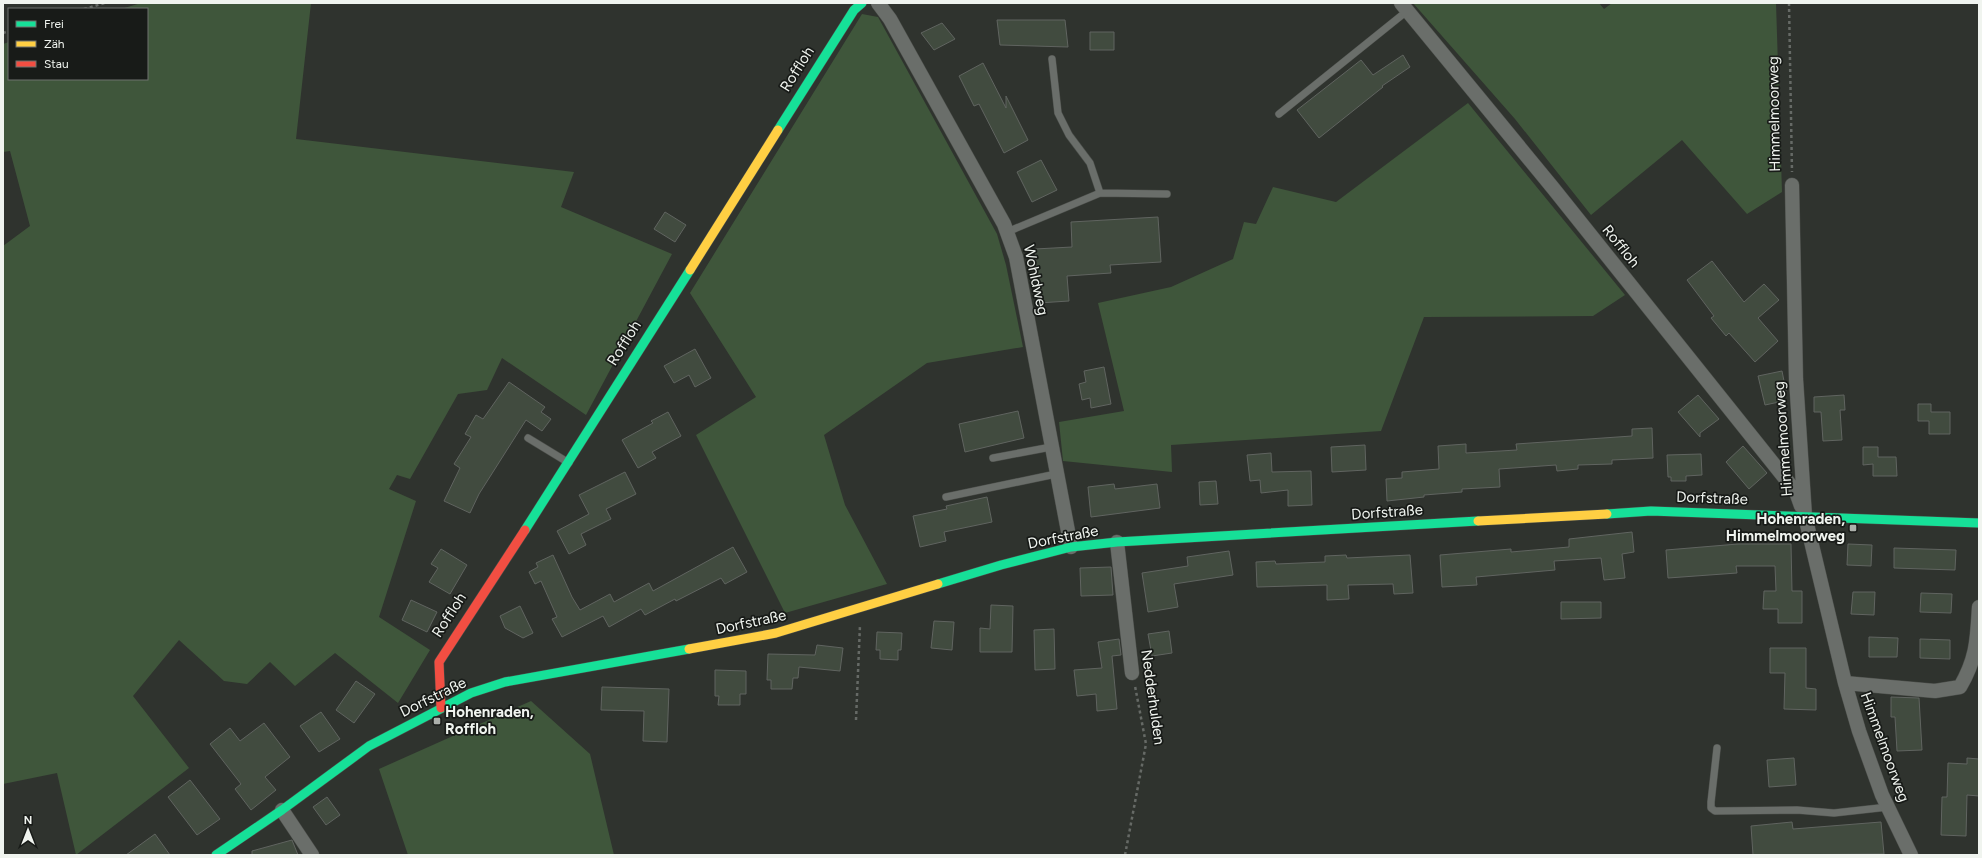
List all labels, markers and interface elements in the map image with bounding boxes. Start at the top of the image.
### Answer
legend [8,8,148,80]
text: Frei [44,17,64,31]
text: Zäh [44,37,65,51]
street label: Roffloh [776,43,818,95]
street label: Himmelmoorweg [1764,56,1784,172]
text: Stau [44,57,69,71]
street label: Roffloh [1598,221,1644,271]
street label: Wohldweg [1020,243,1052,317]
street label: Roffloh [603,317,645,369]
street label: Himmelmoorweg [1770,381,1796,497]
street label: Dorfstraße [1676,488,1748,508]
street label: Dorfstraße [1351,501,1423,523]
place label: Hohenraden, Himmelmoorweg [1726,510,1845,545]
street label: Dorfstraße [1026,521,1100,553]
marker: Hohenraden, Himmelmoorweg [1848,523,1858,533]
street label: Roffloh [428,589,470,641]
street label: Dorfstraße [714,606,788,638]
street label: Nedderhulden [1137,648,1169,746]
street label: Dorfstraße [397,673,469,721]
street label: Himmelmoorweg [1857,690,1913,804]
place label: Hohenraden, Roffloh [445,703,534,738]
marker: Hohenraden, Roffloh [432,716,442,726]
north arrow [8,810,48,850]
text: N [24,814,32,827]

